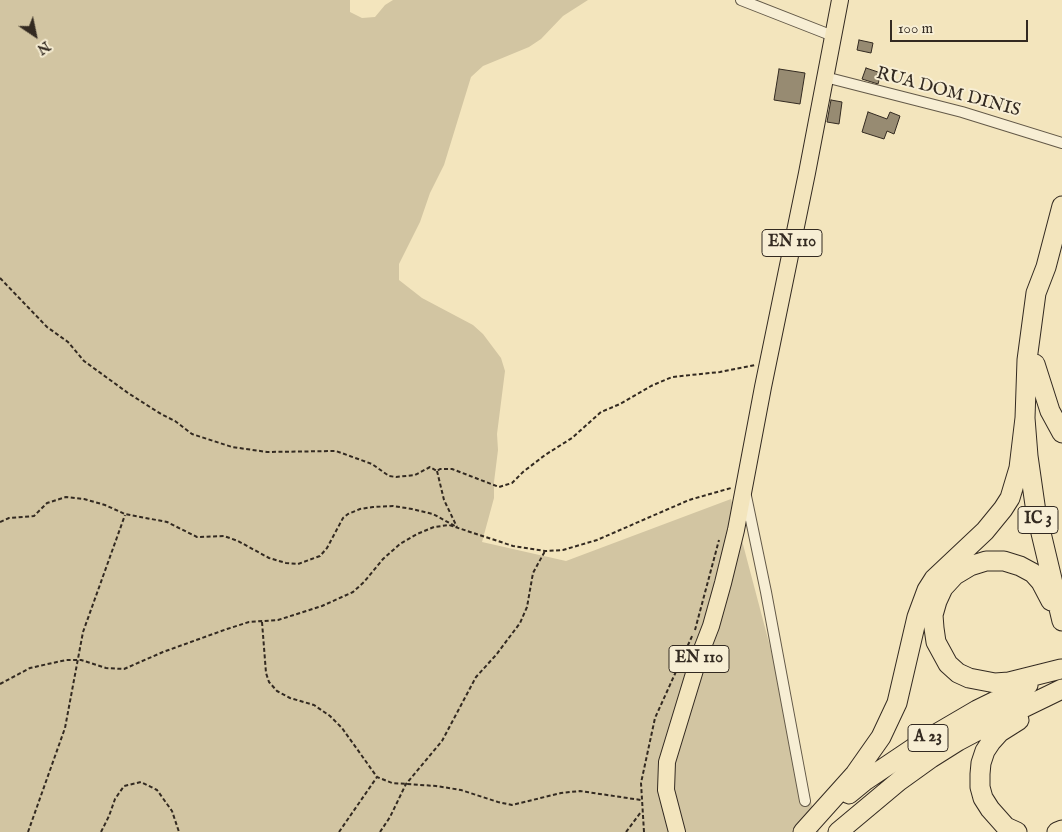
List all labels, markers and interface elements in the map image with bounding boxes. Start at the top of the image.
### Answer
north arrow [10,10,60,60]
scale bar [892,10,1030,42]
text: 100 m [898,19,933,38]
text: N [33,37,53,58]
street label: RUA DOM DINIS [874,63,1022,123]
road number: EN 110 [762,230,822,256]
road number: IC 3 [1018,506,1058,534]
road number: EN 110 [669,646,729,672]
road number: A 23 [908,724,948,751]

